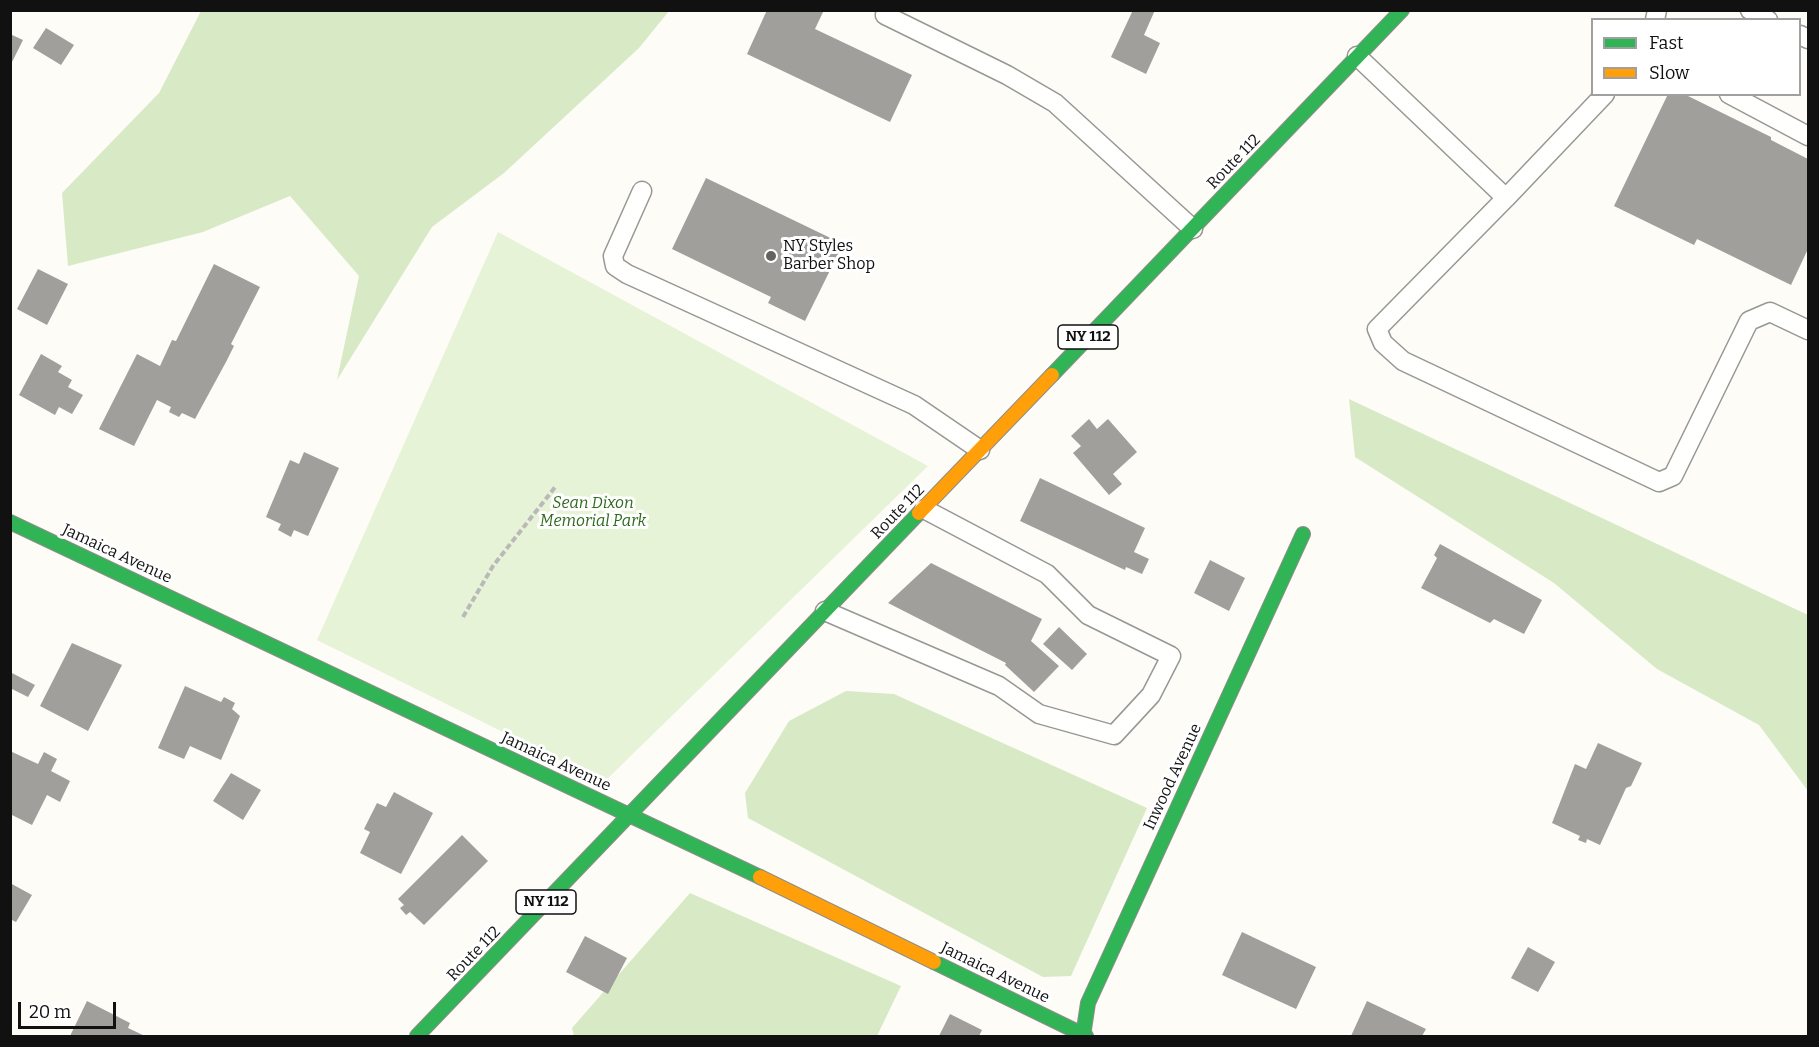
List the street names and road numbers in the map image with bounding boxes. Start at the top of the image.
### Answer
street label: Route 112 [1203,131,1265,193]
road number: NY 112 [1058,325,1118,349]
street label: Route 112 [867,481,929,543]
street label: Jamaica Avenue [59,520,175,588]
street label: Inwood Avenue [1140,721,1206,833]
street label: Jamaica Avenue [498,728,614,796]
road number: NY 112 [516,890,576,914]
street label: Route 112 [443,923,505,985]
street label: Jamaica Avenue [937,938,1053,1008]

